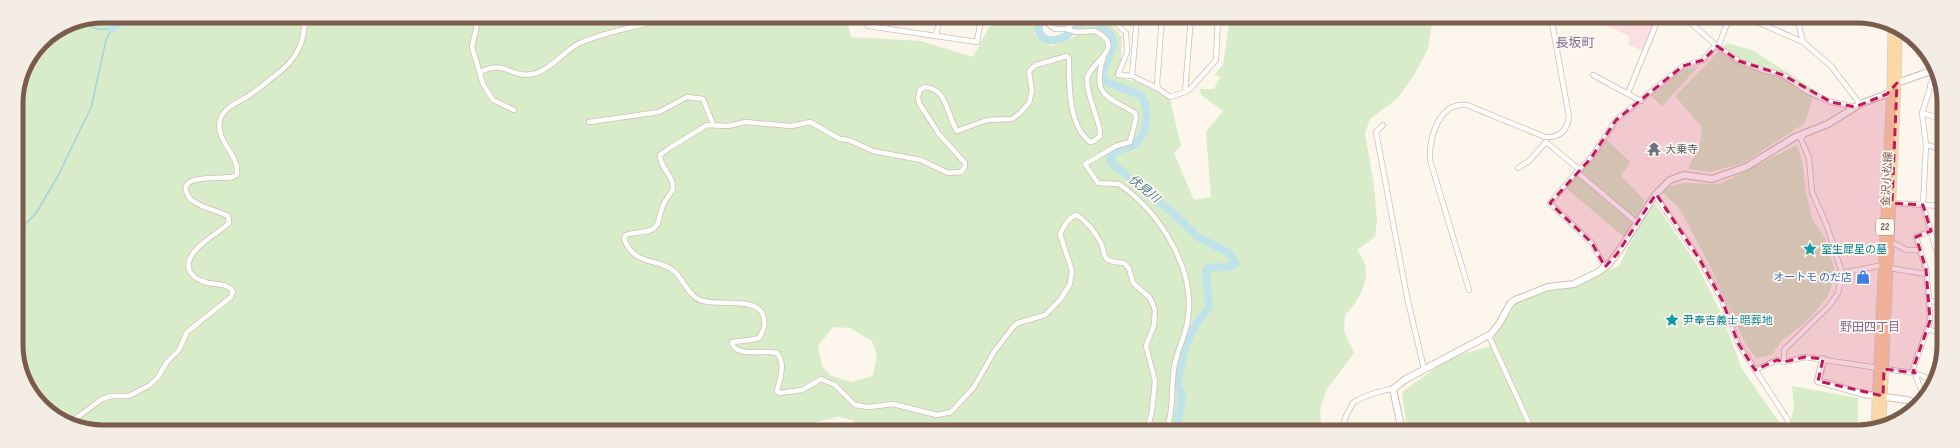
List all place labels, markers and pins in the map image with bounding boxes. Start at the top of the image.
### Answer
temple icon: 大乗寺 [1646,141,1662,157]
place label: 大乗寺 [1665,143,1698,156]
place icon: 室生犀星の墓 [1802,241,1818,257]
place label: 室生犀星の墓 [1821,243,1887,256]
shop icon: オートモ のだ店 [1855,269,1871,285]
place label: オートモ のだ店 [1773,271,1852,284]
place icon: 尹奉吉義士 暗葬地 [1664,312,1680,328]
place label: 尹奉吉義士 暗葬地 [1683,314,1773,327]

